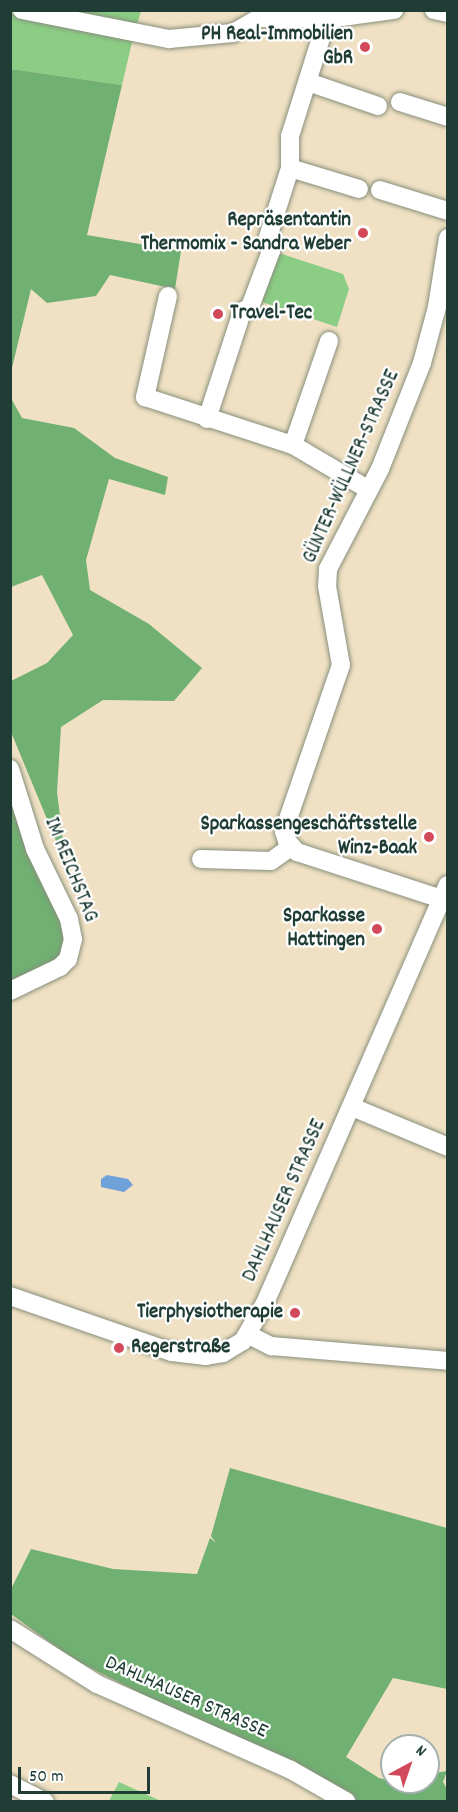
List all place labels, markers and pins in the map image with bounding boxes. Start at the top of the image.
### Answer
place label: PH Real-Immobilien GbR [201,22,353,72]
marker: PH Real-Immobilien GbR [358,40,372,54]
place label: Repräsentantin Thermomix - Sandra Weber [141,208,351,258]
marker: Repräsentantin Thermomix - Sandra Weber [356,226,370,240]
place label: Travel-Tec [230,301,312,327]
marker: Travel-Tec [211,307,225,321]
place label: Sparkassengeschäftsstelle Winz-Baak [200,812,417,862]
marker: Sparkassengeschäftsstelle Winz-Baak [422,830,436,844]
place label: Sparkasse Hattingen [283,904,365,954]
marker: Sparkasse Hattingen [370,922,384,936]
place label: Tierphysiotherapie [137,1300,283,1326]
marker: Tierphysiotherapie [288,1306,302,1320]
place label: Regerstraße [131,1335,230,1361]
marker: Regerstraße [112,1341,126,1355]

